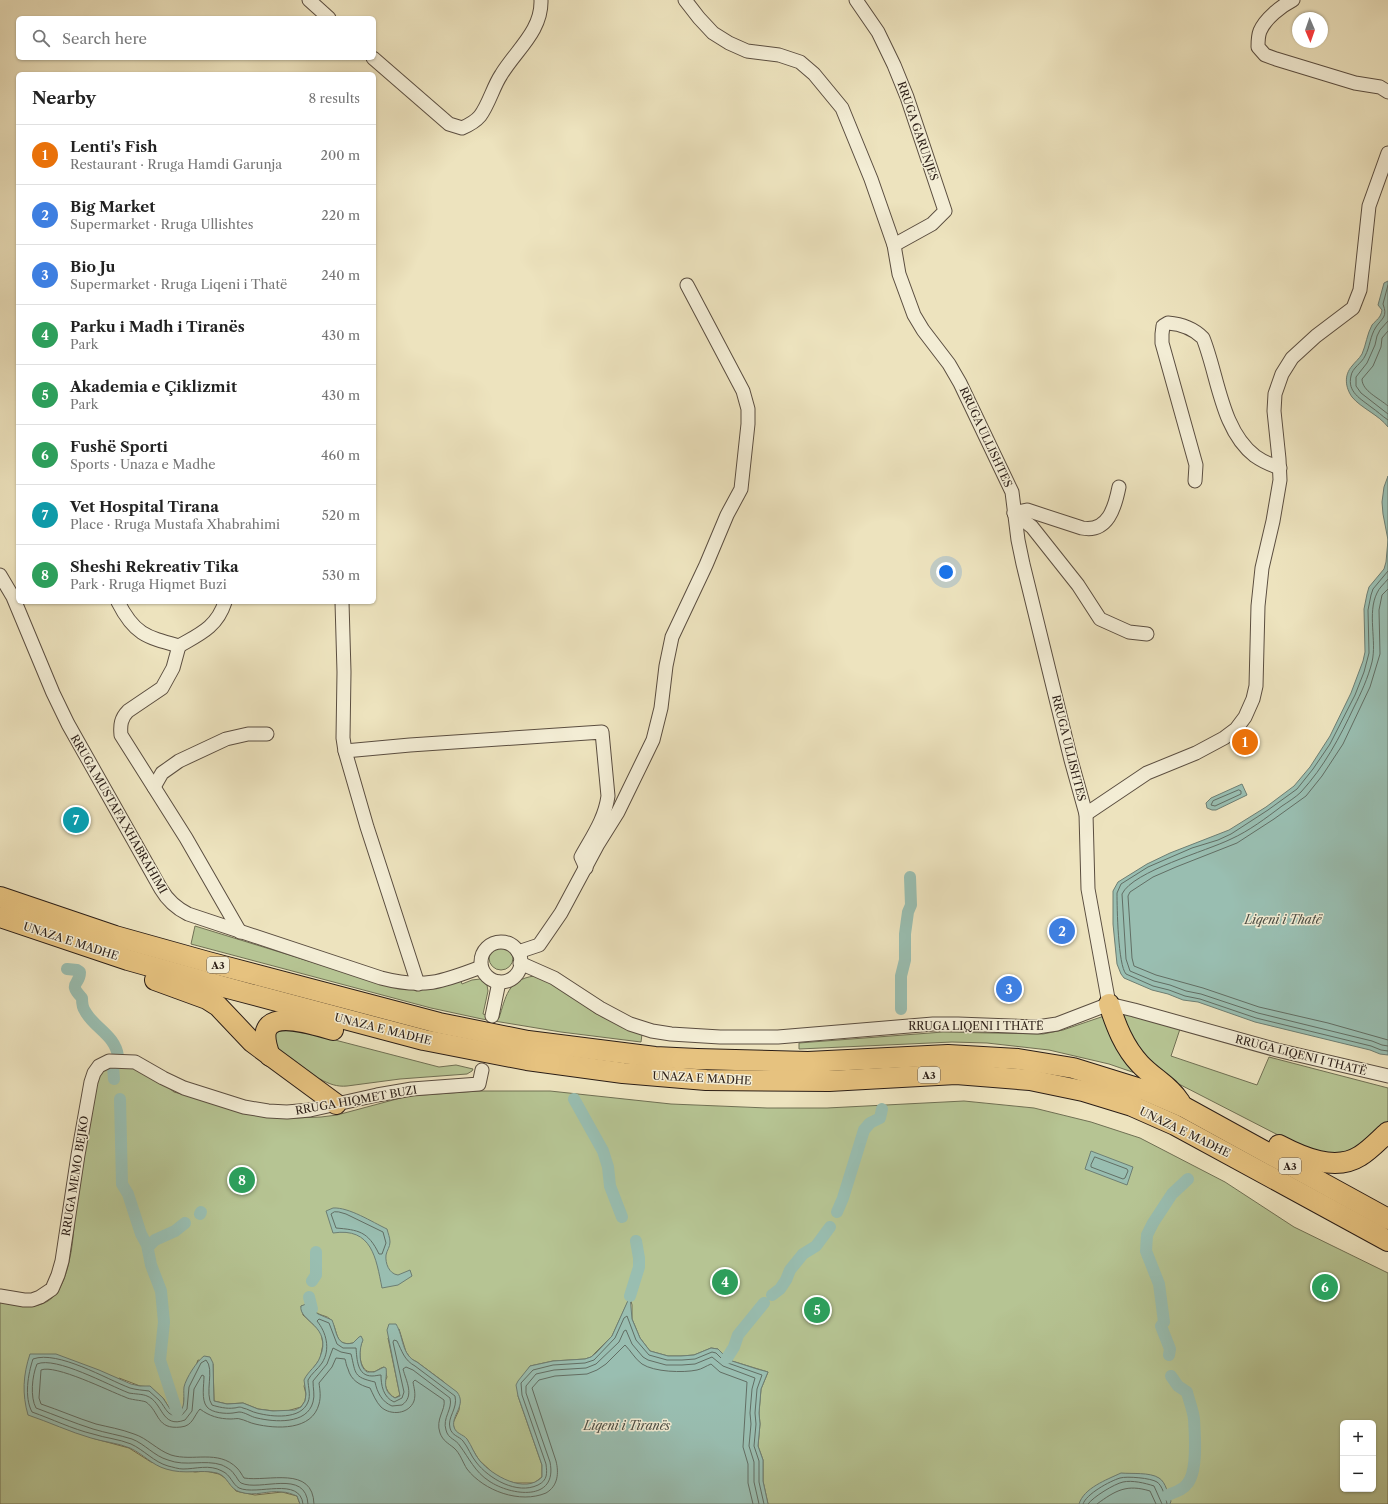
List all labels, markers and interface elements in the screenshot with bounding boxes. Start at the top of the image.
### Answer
north arrow [1292,12,1328,48]
search box [16,16,376,60]
icon: search [30,27,52,49]
text: Search here [62,29,147,48]
street label: RRUGA GARUNJES [894,79,942,183]
text: Nearby [32,88,96,108]
text: 8 results [308,90,360,106]
text: Lenti's Fish [70,137,158,156]
text: 1 [42,147,48,163]
text: 200 m [320,147,360,163]
text: Restaurant · Rruga Hamdi Garunja [70,156,282,172]
text: Big Market [70,197,155,216]
text: 2 [41,207,49,223]
text: 220 m [321,207,360,223]
text: Supermarket · Rruga Ullishtes [70,216,253,232]
text: Bio Ju [70,257,116,276]
text: 3 [41,267,49,283]
text: 240 m [321,267,360,283]
text: Supermarket · Rruga Liqeni i Thatë [70,276,287,292]
text: Parku i Madh i Tiranës [70,317,245,336]
text: 4 [41,327,49,343]
text: 430 m [322,327,360,343]
text: Park [70,336,98,352]
text: Akademia e Çiklizmit [70,377,237,396]
street label: RRUGA ULLISHTES [957,385,1015,489]
text: 5 [41,387,49,403]
text: 430 m [322,387,360,403]
text: Park [70,396,98,412]
text: Fushë Sporti [70,437,168,456]
text: 6 [41,447,49,463]
text: 460 m [321,447,360,463]
text: Sports · Unaza e Madhe [70,456,216,472]
text: Vet Hospital Tirana [70,497,219,516]
text: 7 [42,507,48,523]
text: 520 m [322,507,360,523]
text: Place · Rruga Mustafa Xhabrahimi [70,516,280,532]
text: Sheshi Rekreativ Tika [70,557,239,576]
your location [936,562,956,582]
text: 8 [41,567,49,583]
text: 530 m [322,567,360,583]
text: Park · Rruga Hiqmet Buzi [70,576,227,592]
street label: RRUGA ULLISHTES [1049,693,1089,803]
pin: 1 [1232,727,1258,757]
street label: RRUGA MUSTAFA XHABRAHIMI [68,732,170,896]
pin: 7 [63,805,89,835]
water label: Liqeni i Thatë [1243,912,1323,927]
pin: 2 [1049,916,1075,946]
street label: UNAZA E MADHE [22,919,121,963]
road number: A3 [207,957,229,973]
pin: 3 [996,974,1022,1004]
street label: UNAZA E MADHE [333,1010,433,1048]
street label: RRUGA LIQENI I THATË [908,1019,1044,1033]
street label: RRUGA LIQENI I THATË [1234,1032,1369,1078]
road number: A3 [918,1067,940,1083]
street label: UNAZA E MADHE [652,1068,752,1088]
street label: RRUGA HIQMET BUZI [294,1082,418,1118]
street label: UNAZA E MADHE [1137,1104,1233,1160]
street label: RRUGA MEMO BEJKO [59,1115,91,1237]
road number: A3 [1279,1158,1301,1174]
pin: 8 [229,1165,255,1195]
pin: 4 [712,1267,738,1297]
pin: 6 [1312,1272,1338,1302]
pin: 5 [804,1295,830,1325]
water label: Liqeni i Tiranës [583,1418,671,1433]
map controls [1340,1420,1376,1492]
button: + [1340,1420,1376,1456]
button: − [1340,1456,1376,1492]

